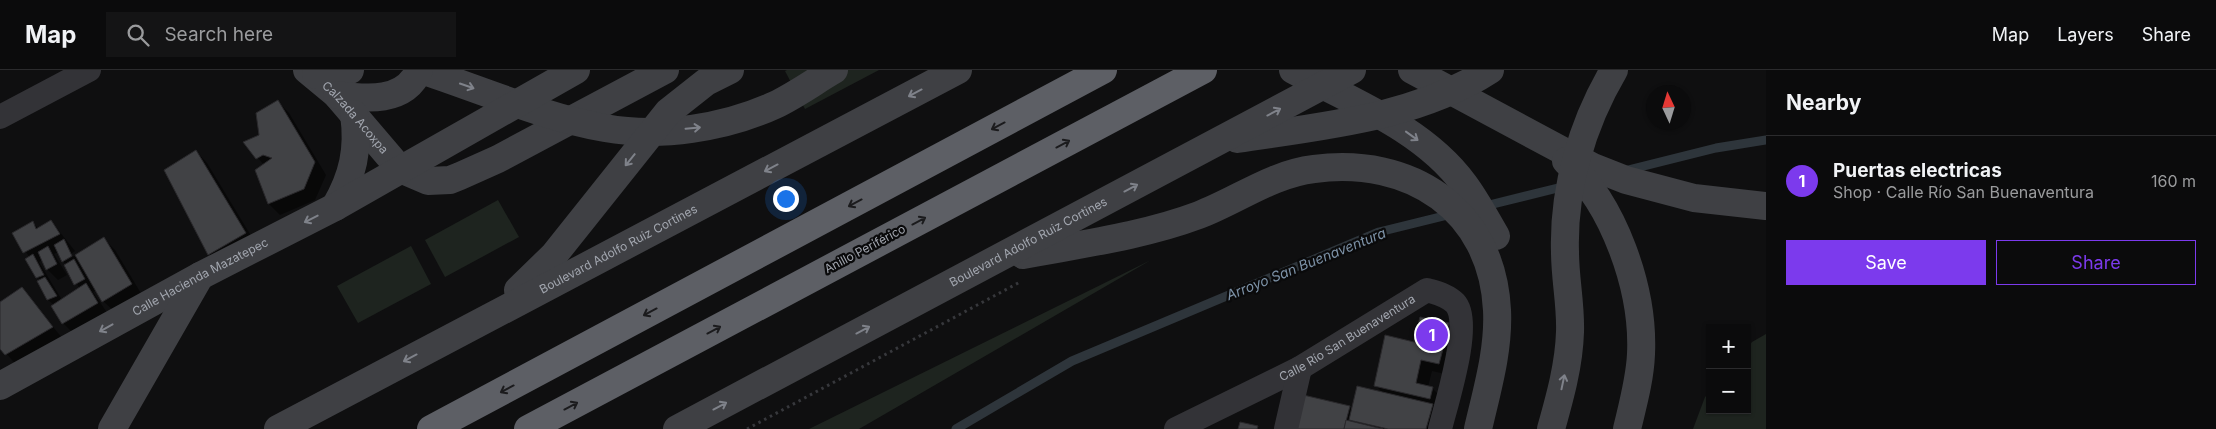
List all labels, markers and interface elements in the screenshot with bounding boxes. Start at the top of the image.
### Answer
search box [106,12,456,57]
text: Map [25,20,76,49]
icon: search [124,21,152,49]
text: Search here [164,23,273,46]
text: Map [1992,24,2029,45]
text: Layers [2057,24,2114,45]
text: Share [2142,24,2191,45]
street label: Calzada Acoxpa [319,78,392,157]
one-way arrow [459,81,475,91]
north arrow [1646,85,1691,130]
one-way arrow [907,88,922,98]
text: Nearby [1786,90,1861,115]
one-way arrow [1266,107,1281,116]
one-way arrow [991,121,1006,131]
one-way arrow [685,123,701,132]
one-way arrow [1405,131,1419,141]
one-way arrow [1055,139,1070,149]
one-way arrow [625,153,636,166]
text: Puertas electricas [1833,159,2002,182]
one-way arrow [763,163,778,173]
text: 1 [1799,171,1805,191]
text: 160 m [2151,171,2196,191]
text: Shop · Calle Río San Buenaventura [1833,182,2094,202]
one-way arrow [1123,183,1138,193]
your location [773,186,799,212]
street label: Boulevard Adolfo Ruiz Cortines [947,194,1110,290]
one-way arrow [848,198,863,208]
street label: Boulevard Adolfo Ruiz Cortines [537,201,700,297]
one-way arrow [304,214,319,224]
one-way arrow [912,216,927,226]
street label: Anillo Periférico [822,221,908,276]
water label: Arroyo San Buenaventura [1223,224,1388,304]
street label: Calle Hacienda Mazatepec [129,234,271,319]
button: Save [1786,240,1986,285]
button: Share [1996,240,2196,285]
street label: Calle Río San Buenaventura [1276,291,1418,384]
one-way arrow [643,308,658,317]
pin: 1 [1416,316,1448,354]
one-way arrow [99,323,114,333]
map controls [1706,324,1751,414]
button: + [1706,324,1751,369]
one-way arrow [706,325,721,334]
one-way arrow [856,325,871,335]
one-way arrow [403,353,418,363]
button: − [1706,369,1751,414]
one-way arrow [1559,374,1569,390]
one-way arrow [499,384,514,394]
one-way arrow [563,401,578,411]
one-way arrow [712,401,727,410]

